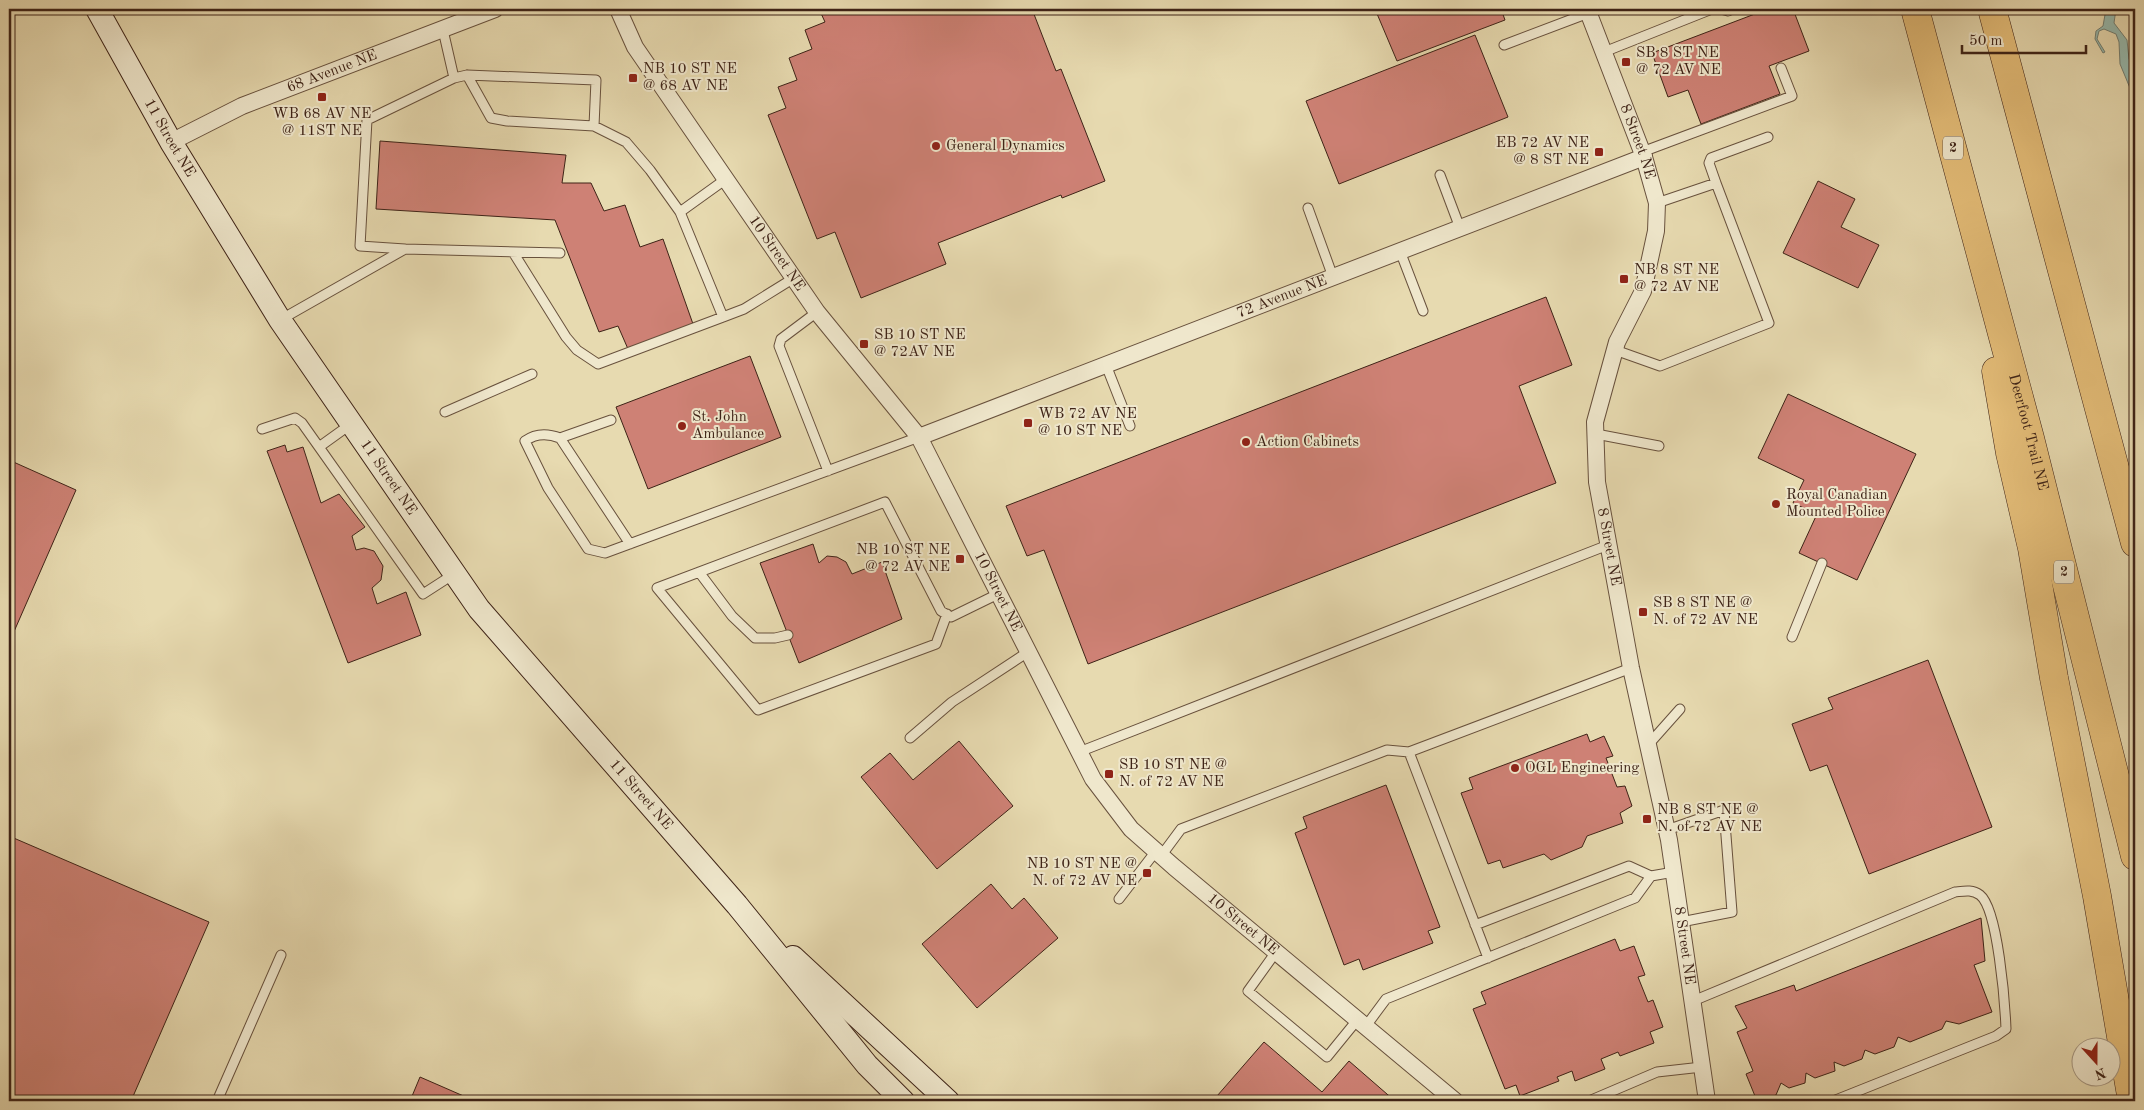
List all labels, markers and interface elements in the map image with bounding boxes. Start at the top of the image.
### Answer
scale bar [1962,22,2085,54]
text: 50 m [1969,34,2003,49]
place label: SB 8 ST NE @ 72 AV NE [1636,46,1721,78]
street label: 68 Avenue NE [285,47,379,96]
marker: SB 8 ST NE @ 72 AV NE [1620,56,1632,68]
place label: NB 10 ST NE @ 68 AV NE [643,62,737,94]
marker: NB 10 ST NE @ 68 AV NE [627,72,639,84]
marker: WB 68 AV NE @ 11ST NE [316,91,328,103]
street label: 11 Street NE [141,96,198,180]
street label: 8 Street NE [1617,102,1657,181]
place label: WB 68 AV NE @ 11ST NE [273,107,371,139]
place label: EB 72 AV NE @ 8 ST NE [1496,136,1589,168]
road number: 2 [1943,136,1963,160]
place label: General Dynamics [946,139,1065,154]
marker: General Dynamics [930,140,942,152]
marker: EB 72 AV NE @ 8 ST NE [1593,146,1605,158]
street label: 10 Street NE [746,213,808,294]
place label: NB 8 ST NE @ 72 AV NE [1634,263,1719,295]
street label: 72 Avenue NE [1235,273,1329,321]
marker: NB 8 ST NE @ 72 AV NE [1618,273,1630,285]
place label: SB 10 ST NE @ 72AV NE [874,328,966,360]
marker: SB 10 ST NE @ 72AV NE [858,338,870,350]
street label: Deerfoot Trail NE [2006,372,2050,492]
place label: WB 72 AV NE @ 10 ST NE [1038,407,1137,439]
place label: St. John Ambulance [692,410,764,442]
marker: WB 72 AV NE @ 10 ST NE [1022,417,1034,429]
marker: St. John Ambulance [676,420,688,432]
place label: Action Cabinets [1256,435,1359,450]
marker: Action Cabinets [1240,436,1252,448]
street label: 11 Street NE [357,437,419,518]
place label: Royal Canadian Mounted Police [1786,488,1888,520]
marker: Royal Canadian Mounted Police [1770,498,1782,510]
street label: 8 Street NE [1594,507,1623,587]
place label: NB 10 ST NE @ 72 AV NE [856,543,950,575]
street label: 10 Street NE [971,549,1024,634]
marker: NB 10 ST NE @ 72 AV NE [954,553,966,565]
road number: 2 [2054,560,2074,584]
place label: SB 8 ST NE @ N. of 72 AV NE [1653,596,1758,628]
marker: SB 8 ST NE @ N. of 72 AV NE [1637,606,1649,618]
street label: 11 Street NE [606,757,675,833]
place label: SB 10 ST NE @ N. of 72 AV NE [1119,758,1227,790]
place label: OGL Engineering [1525,761,1639,776]
marker: OGL Engineering [1509,762,1521,774]
marker: SB 10 ST NE @ N. of 72 AV NE [1103,768,1115,780]
place label: NB 8 ST NE @ N. of 72 AV NE [1657,803,1762,835]
marker: NB 8 ST NE @ N. of 72 AV NE [1641,813,1653,825]
place label: NB 10 ST NE @ N. of 72 AV NE [1027,857,1137,889]
marker: NB 10 ST NE @ N. of 72 AV NE [1141,867,1153,879]
street label: 10 Street NE [1204,891,1281,958]
street label: 8 Street NE [1671,906,1697,986]
north arrow [2072,1038,2122,1088]
text: N [2093,1065,2108,1082]

